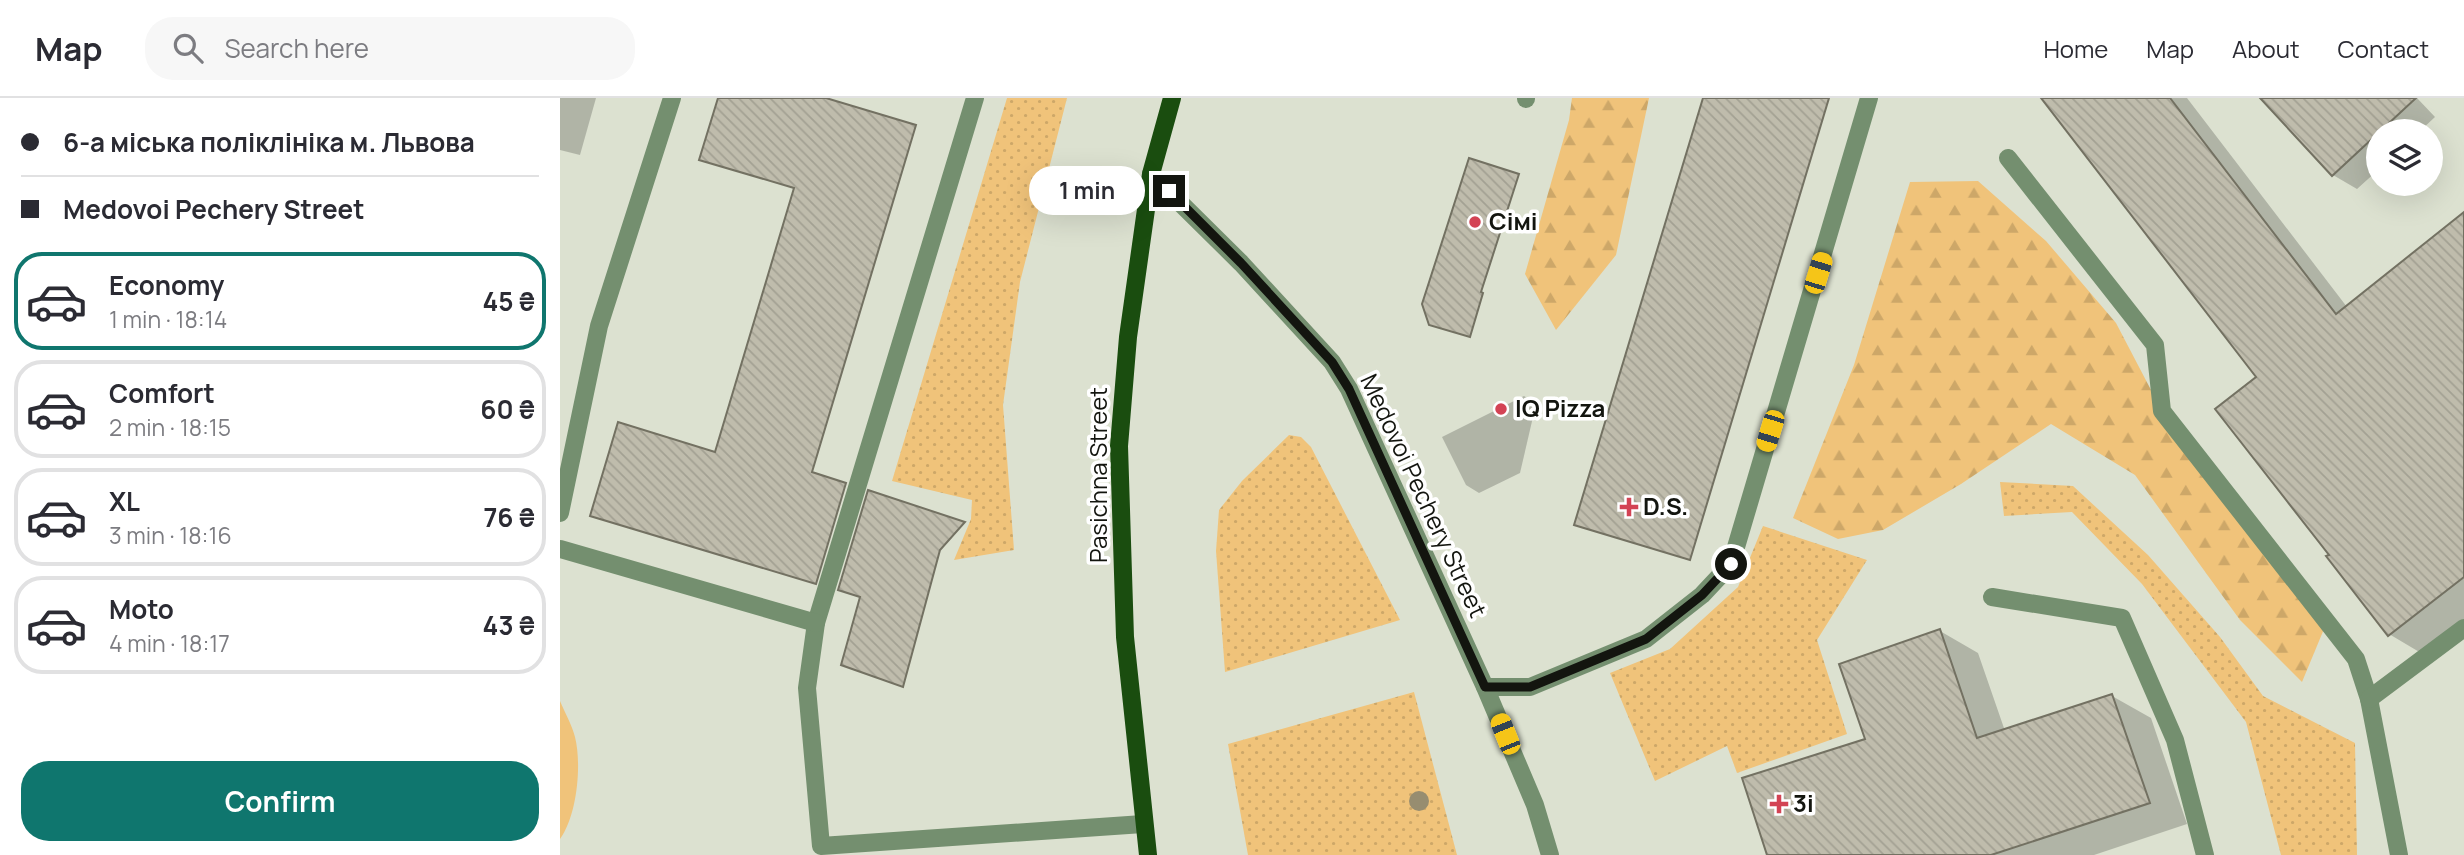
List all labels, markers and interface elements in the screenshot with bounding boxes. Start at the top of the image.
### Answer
search box [145,17,635,80]
text: Map [35,26,103,71]
icon: search [169,29,207,67]
text: Search here [225,30,369,66]
text: Home [2043,32,2108,65]
text: Map [2146,32,2194,65]
text: About [2232,32,2300,65]
text: Contact [2338,32,2429,65]
map controls [2366,119,2443,196]
button: layers [2366,119,2443,196]
text: 6-а міська поліклініка м. Львова [63,124,475,160]
callout: 1 min [1029,166,1144,216]
text: 1 min [1059,174,1115,206]
route end [1153,175,1185,207]
text: Medovoi Pechery Street [63,191,365,227]
place label: Сімі [1489,204,1538,237]
marker: Сімі [1467,214,1483,230]
car [1802,250,1835,296]
text: Economy [109,267,224,303]
icon: car [25,270,88,333]
text: 45 ₴ [482,283,535,319]
text: 1 min · 18:14 [109,303,227,335]
street label: Medovoi Pechery Street [1353,368,1495,622]
text: Comfort [109,375,215,411]
icon: car [25,378,88,441]
street label: Pasichna Street [1081,387,1114,563]
text: 60 ₴ [480,391,535,427]
place label: IQ Pizza [1515,391,1605,424]
marker: IQ Pizza [1493,401,1509,417]
car [1754,408,1787,454]
text: 2 min · 18:15 [109,411,231,443]
text: XL [109,483,140,519]
icon: car [25,486,88,549]
place label: D.S. [1643,489,1688,522]
text: 76 ₴ [483,499,535,535]
marker: D.S. [1621,499,1637,515]
text: 3 min · 18:16 [109,519,232,551]
route start [1715,548,1747,580]
text: Moto [109,591,174,627]
icon: car [25,594,88,657]
text: 43 ₴ [483,607,535,643]
text: 4 min · 18:17 [109,627,230,659]
car [1488,711,1523,757]
button: Confirm [21,761,539,841]
place label: 3і [1793,786,1814,819]
marker: 3і [1771,796,1787,812]

